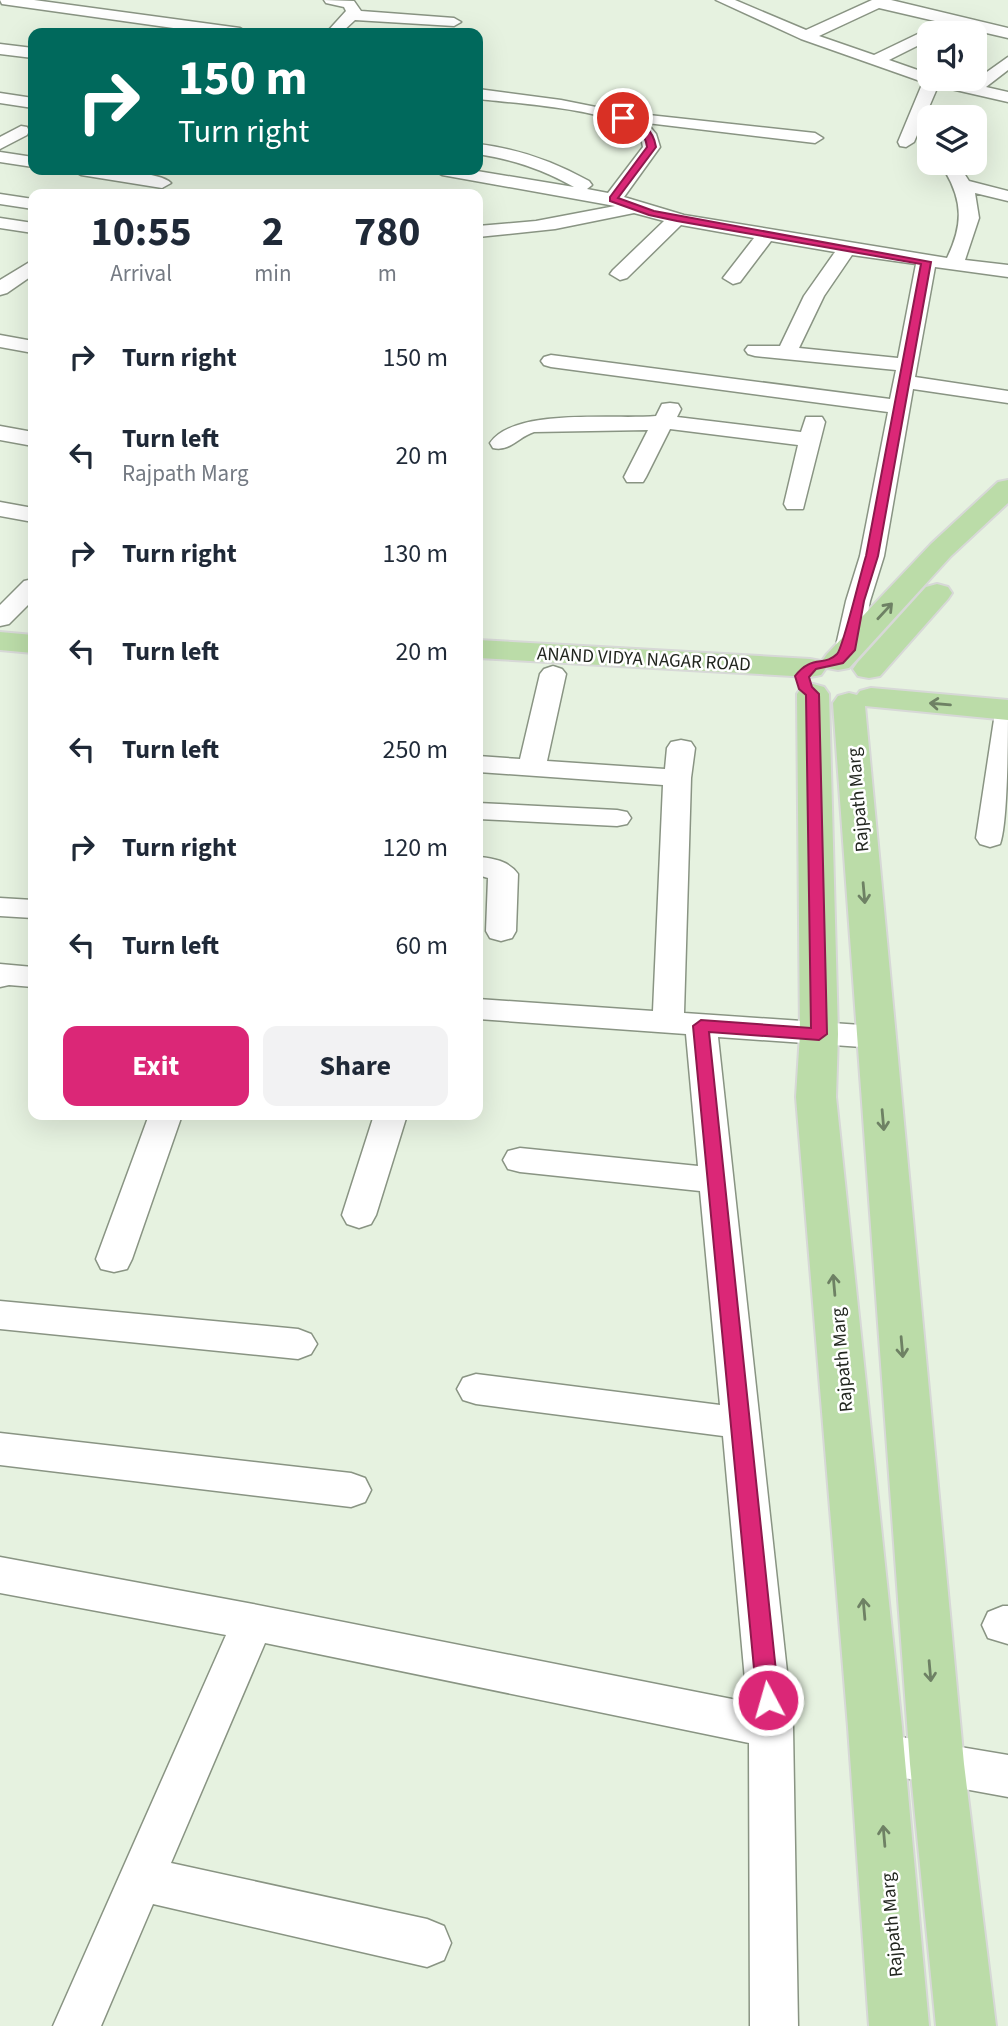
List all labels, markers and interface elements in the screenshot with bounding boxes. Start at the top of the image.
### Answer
map controls [917,21,987,175]
button: sound [917,21,987,91]
text: 150 m [178,44,307,114]
icon: right [63,56,154,147]
pin [593,88,653,148]
icon: arrive [604,99,642,137]
button: layers [917,105,987,175]
text: Turn right [178,109,309,155]
text: 10:55 [90,202,192,262]
text: 2 [262,202,284,262]
text: 780 [354,202,421,262]
text: Arrival [110,257,172,290]
text: min [254,257,292,290]
text: m [378,257,397,290]
icon: right [63,338,101,376]
text: Turn right [122,339,237,376]
text: 150 m [382,339,448,376]
text: Turn left [122,420,219,457]
icon: left [63,436,101,474]
text: 20 m [395,437,448,474]
text: Rajpath Marg [122,457,249,490]
icon: right [63,534,101,572]
text: Turn right [122,535,237,572]
text: 130 m [382,535,448,572]
one-way arrow [877,602,893,620]
icon: left [63,632,101,670]
text: Turn left [122,633,219,670]
text: 20 m [395,633,448,670]
street label: ANAND VIDYA NAGAR ROAD [536,640,751,679]
one-way arrow [929,697,952,710]
icon: left [63,730,101,768]
text: Turn left [122,731,219,768]
text: 250 m [382,731,448,768]
street label: Rajpath Marg [840,746,876,853]
icon: right [63,828,101,866]
text: Turn right [122,829,237,866]
text: 120 m [382,829,448,866]
one-way arrow [858,882,871,904]
icon: left [63,926,101,964]
text: Turn left [122,927,219,964]
text: 60 m [395,927,448,964]
button: Exit [63,1026,249,1106]
button: Share [263,1026,448,1106]
one-way arrow [877,1108,890,1131]
one-way arrow [827,1274,840,1297]
street label: Rajpath Marg [824,1306,860,1413]
one-way arrow [896,1335,909,1358]
one-way arrow [857,1598,870,1621]
one-way arrow [923,1659,936,1682]
position arrow [731,1663,805,1737]
one-way arrow [877,1825,890,1848]
street label: Rajpath Marg [874,1871,910,1978]

